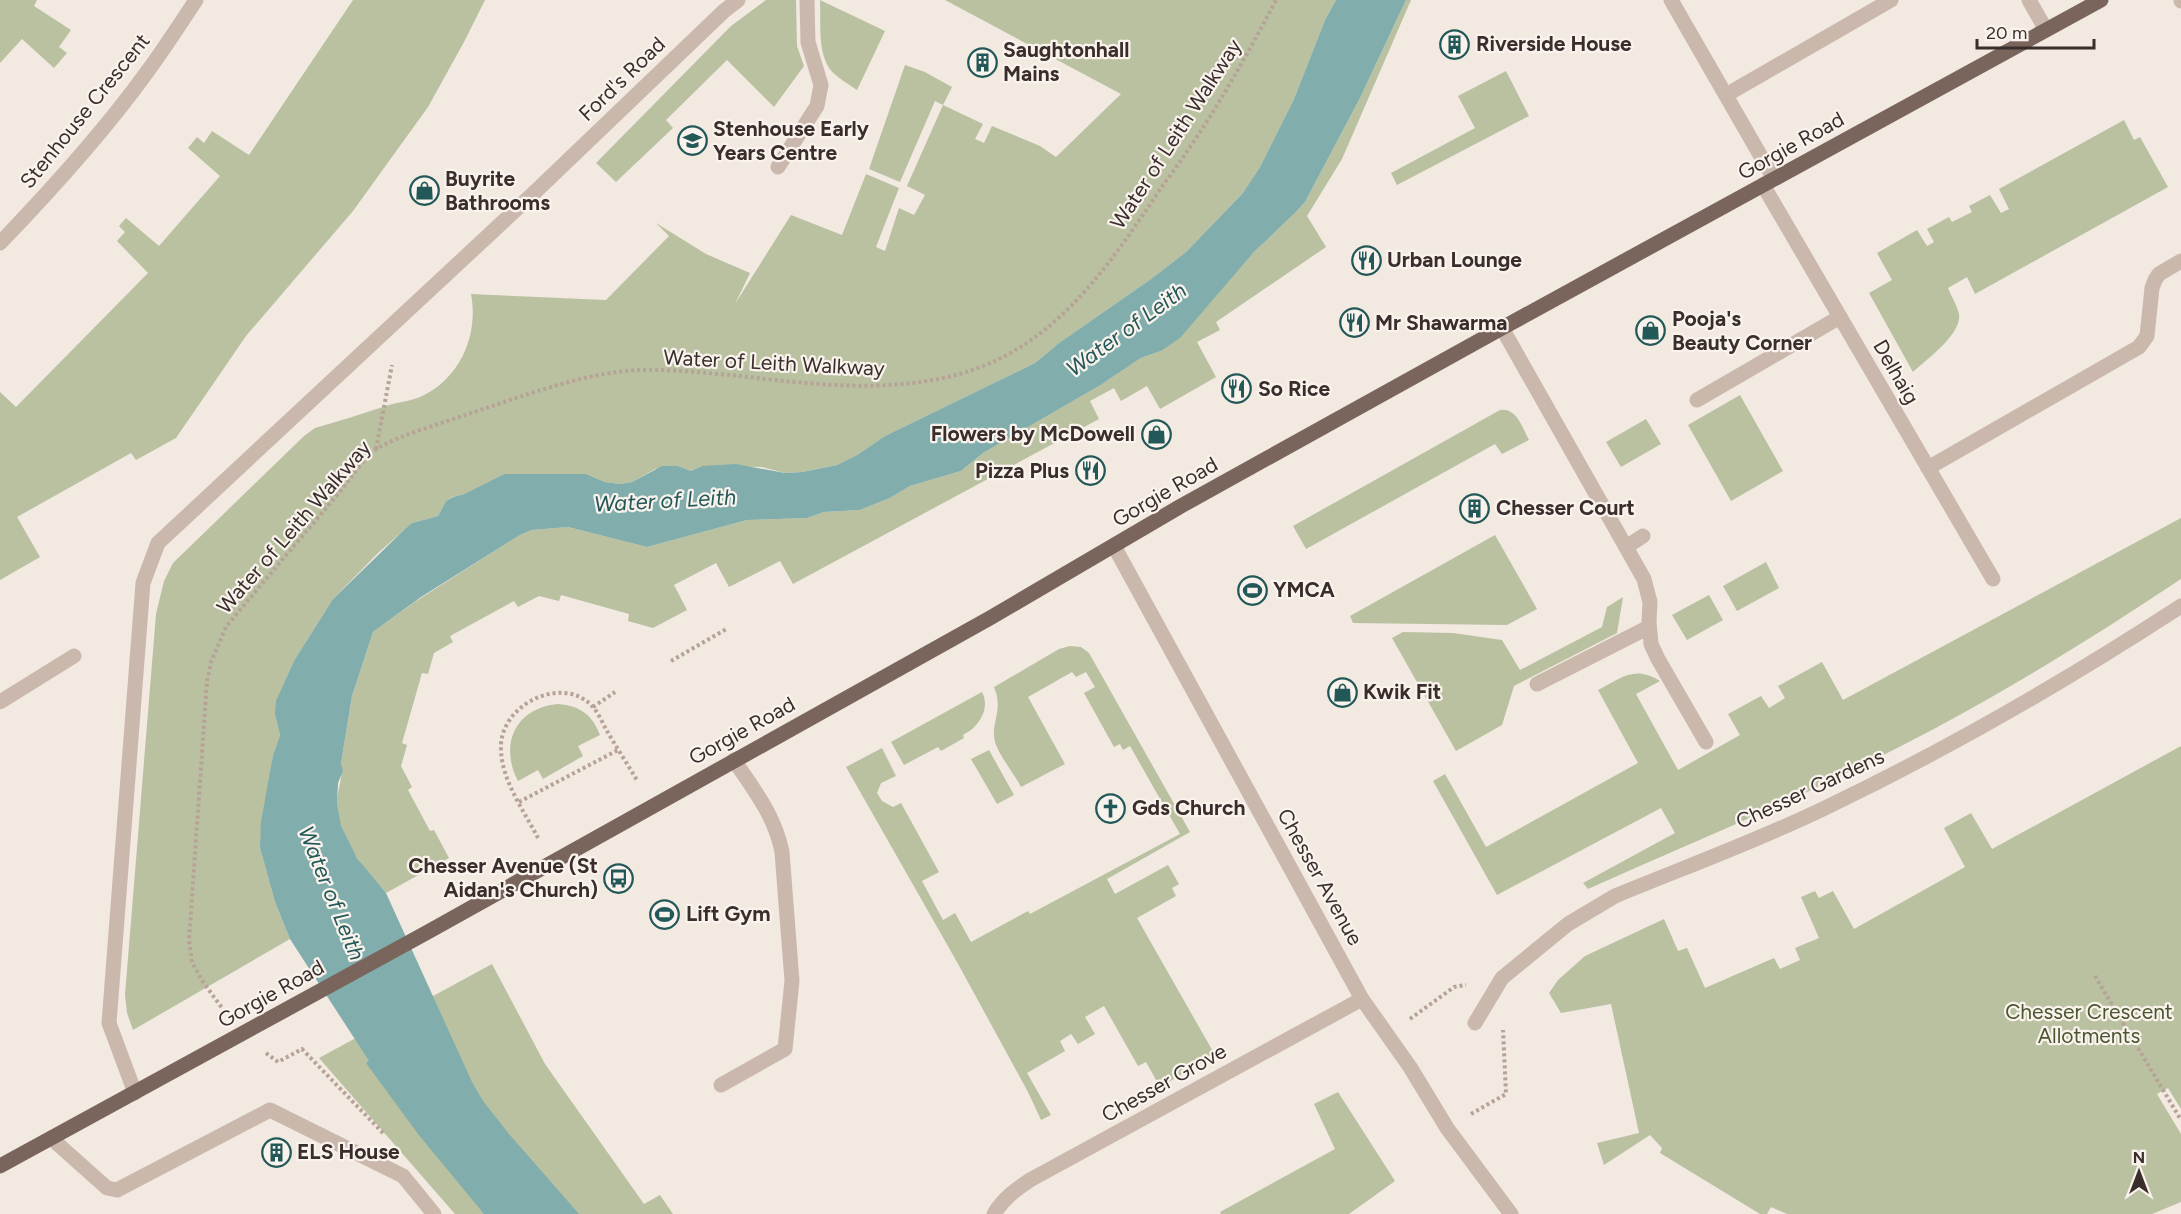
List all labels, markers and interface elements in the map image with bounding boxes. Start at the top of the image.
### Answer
scale bar [1977,12,2094,50]
text: 20 m [1986,22,2027,44]
street label: Stenhouse Crescent [14,28,155,193]
building icon: Riverside House [1439,28,1471,60]
street label: Ford's Road [573,31,670,126]
place label: Riverside House [1476,31,1632,56]
street label: Water of Leith Walkway [1105,34,1246,233]
place label: Saughtonhall Mains [1003,37,1129,86]
building icon: Saughtonhall Mains [966,46,998,78]
street label: Gorgie Road [1733,106,1848,185]
place label: Stenhouse Early Years Centre [713,116,870,165]
school or university icon: Stenhouse Early Years Centre [676,125,708,157]
place label: Buyrite Bathrooms [445,166,550,215]
shop icon: Buyrite Bathrooms [408,175,440,207]
restaurant icon: Urban Lounge [1350,244,1382,276]
place label: Urban Lounge [1387,247,1522,272]
water label: Water of Leith [1061,277,1192,382]
place label: Pooja's Beauty Corner [1672,306,1812,355]
restaurant icon: Mr Shawarma [1338,307,1370,339]
place label: Mr Shawarma [1375,310,1507,335]
shop icon: Pooja's Beauty Corner [1635,315,1667,347]
street label: Delhaig [1868,335,1925,408]
street label: Water of Leith Walkway [663,344,885,381]
restaurant icon: So Rice [1221,373,1253,405]
place label: So Rice [1258,376,1330,401]
shop icon: Flowers by McDowell [1140,418,1172,450]
place label: Flowers by McDowell [931,421,1135,446]
street label: Water of Leith Walkway [212,435,376,618]
street label: Gorgie Road [1108,451,1222,532]
restaurant icon: Pizza Plus [1074,455,1106,487]
place label: Pizza Plus [975,458,1069,483]
water label: Water of Leith [593,483,737,518]
building icon: Chesser Court [1459,492,1491,524]
place label: Chesser Court [1496,495,1635,520]
sports icon: YMCA [1236,574,1268,606]
place label: YMCA [1273,577,1335,602]
shop icon: Kwik Fit [1326,676,1358,708]
place label: Kwik Fit [1363,679,1441,704]
street label: Gorgie Road [684,691,799,770]
street label: Chesser Gardens [1732,743,1888,834]
church icon: Gds Church [1095,792,1127,824]
place label: Gds Church [1132,795,1245,820]
street label: Chesser Avenue [1272,804,1368,950]
water label: Water of Leith [292,822,371,964]
place label: Chesser Avenue (St Aidan's Church) [408,853,598,902]
bus stop icon: Chesser Avenue (St Aidan's Church) [603,862,635,894]
sports icon: Lift Gym [649,898,681,930]
place label: Lift Gym [686,901,770,926]
street label: Gorgie Road [213,954,328,1033]
park label: Chesser Crescent Allotments [2005,999,2173,1048]
street label: Chesser Grove [1097,1038,1230,1127]
building icon: ELS House [260,1136,292,1168]
place label: ELS House [297,1139,400,1164]
north arrow [2109,1142,2169,1202]
text: N [2133,1148,2145,1167]

